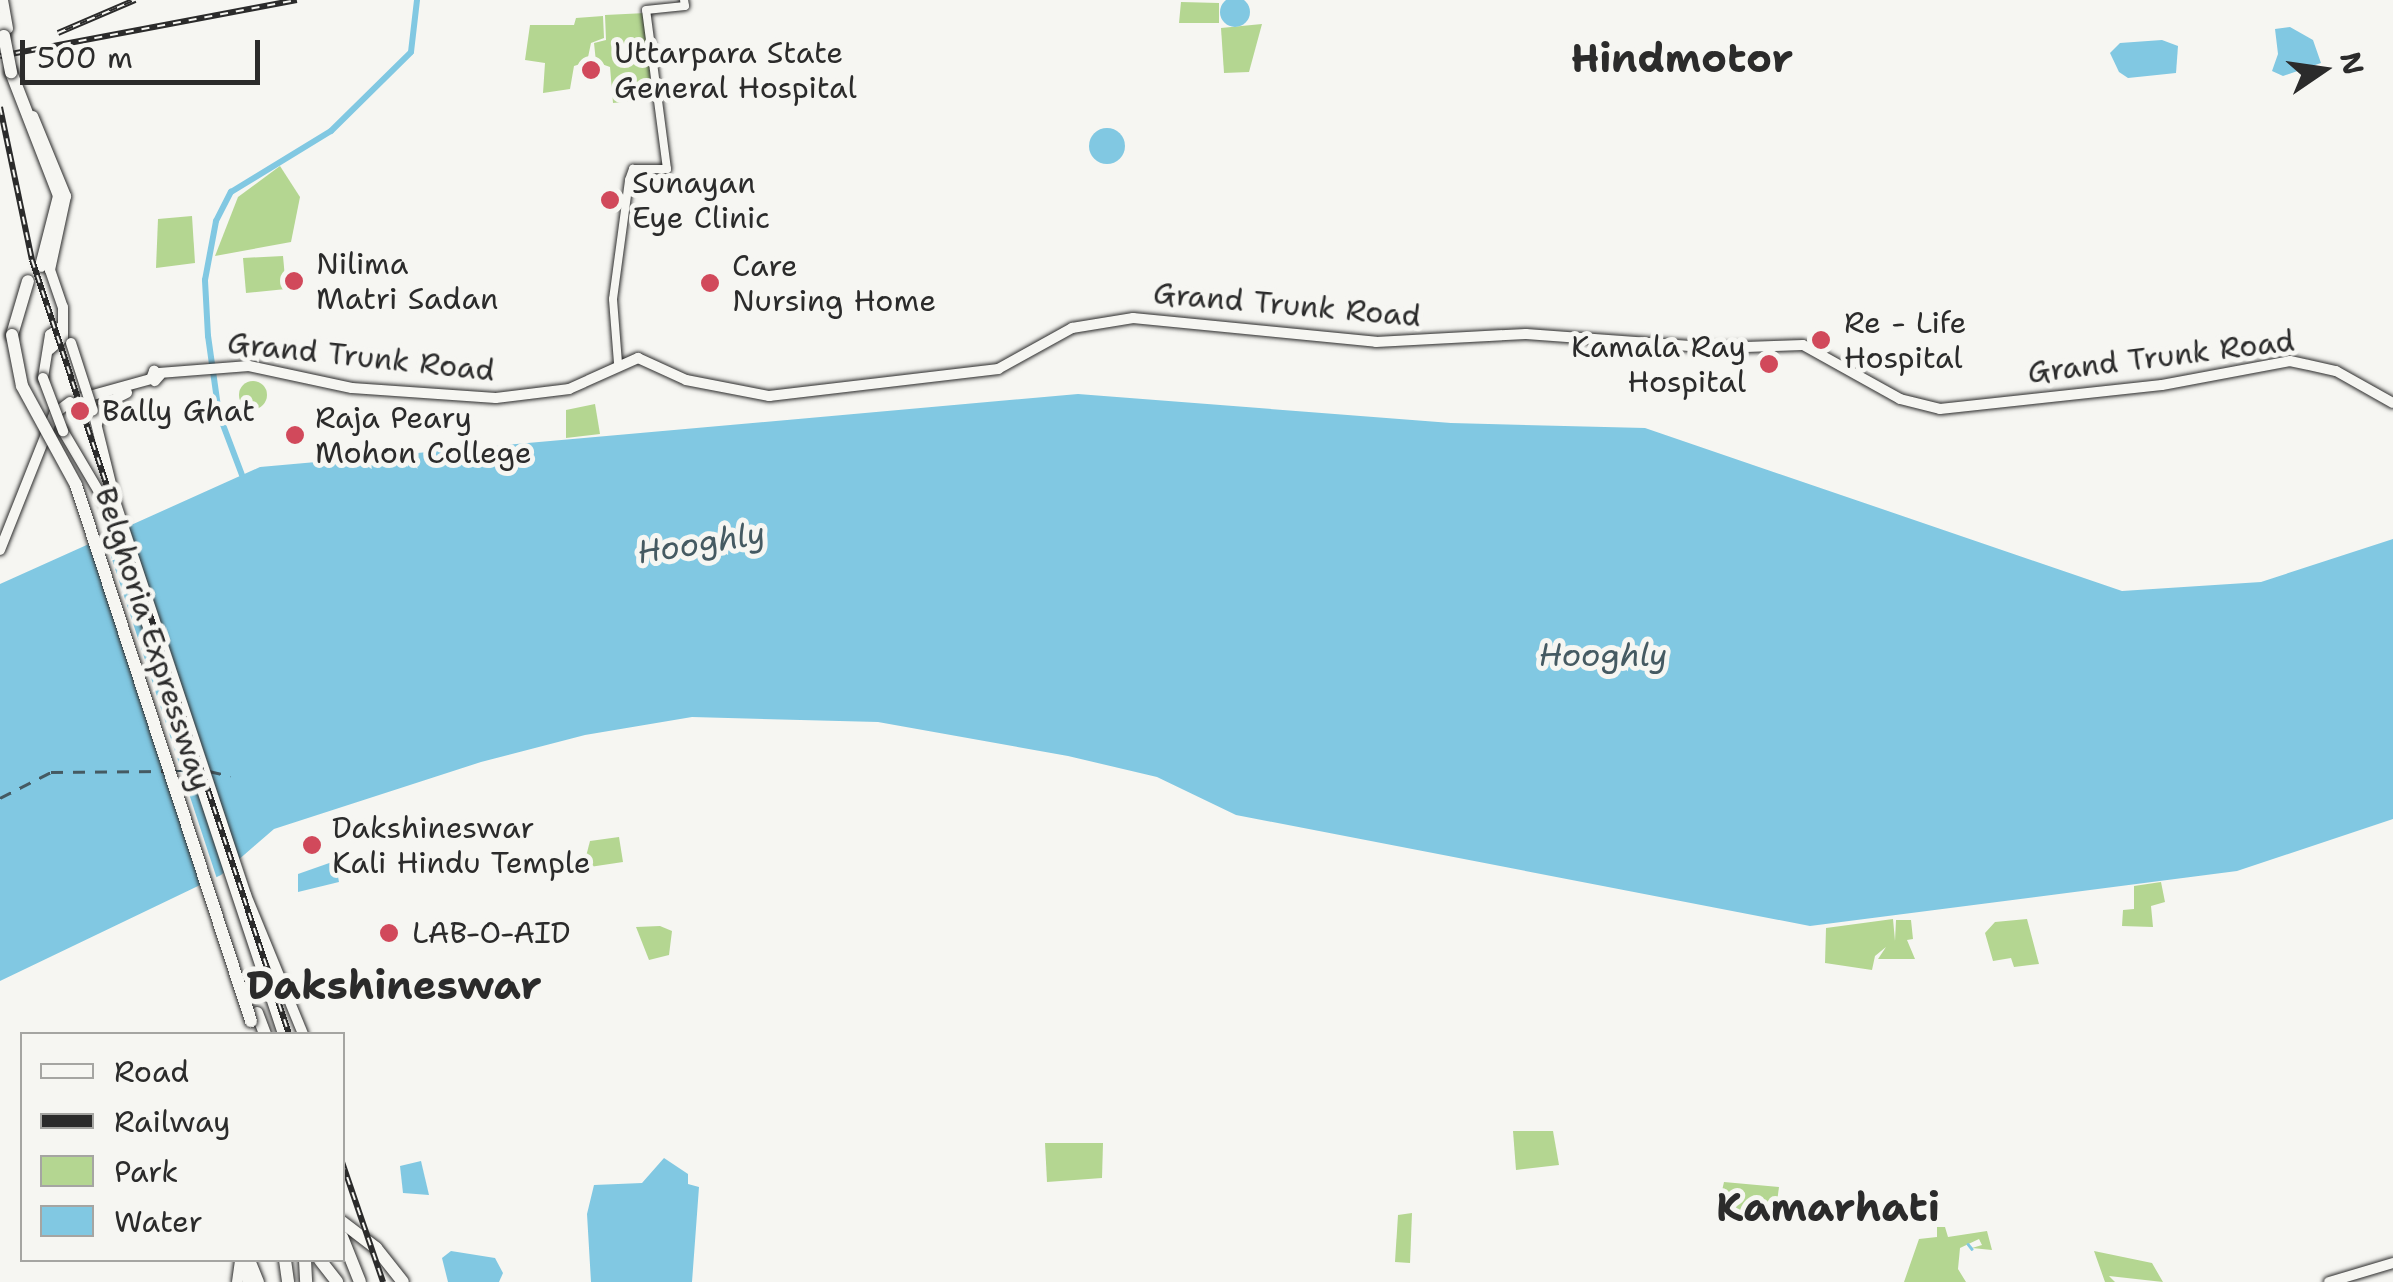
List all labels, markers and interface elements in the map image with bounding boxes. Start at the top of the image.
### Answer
scale bar [25,20,265,82]
north arrow [2273,20,2373,120]
district label: Hindmotor [1571,34,1793,82]
place label: Uttarpara State General Hospital [614,35,857,106]
text: 500 m [37,37,133,78]
text: N [2331,48,2373,78]
marker: Uttarpara State General Hospital [578,57,604,83]
place label: Sunayan Eye Clinic [632,165,770,236]
marker: Sunayan Eye Clinic [597,187,623,213]
place label: Nilima Matri Sadan [316,246,498,316]
place label: Care Nursing Home [732,248,936,318]
marker: Nilima Matri Sadan [281,268,307,294]
marker: Care Nursing Home [697,270,723,296]
street label: Grand Trunk Road [1152,275,1422,335]
place label: Re - Life Hospital [1844,305,1966,376]
street label: Grand Trunk Road [2026,323,2296,391]
street label: Grand Trunk Road [226,325,496,389]
marker: Re - Life Hospital [1808,327,1834,353]
place label: Kamala Ray Hospital [1571,329,1746,400]
marker: Kamala Ray Hospital [1756,351,1782,377]
place label: Bally Ghat [102,393,255,429]
marker: Bally Ghat [67,398,93,424]
place label: Raja Peary Mohon College [315,400,532,470]
marker: Raja Peary Mohon College [284,424,306,446]
street label: Belghoria Expressway [87,483,219,795]
water label: Hooghly [634,514,768,572]
water label: Hooghly [1538,636,1668,674]
place label: Dakshineswar Kali Hindu Temple [332,810,591,880]
marker: Dakshineswar Kali Hindu Temple [301,834,323,856]
place label: LAB-O-AID [412,915,571,951]
marker: LAB-O-AID [376,920,402,946]
district label: Dakshineswar [246,961,542,1009]
legend [20,1032,345,1262]
text: Road [114,1051,189,1092]
text: Railway [114,1101,230,1142]
text: Park [114,1151,178,1192]
district label: Kamarhati [1716,1183,1940,1231]
text: Water [114,1201,203,1242]

